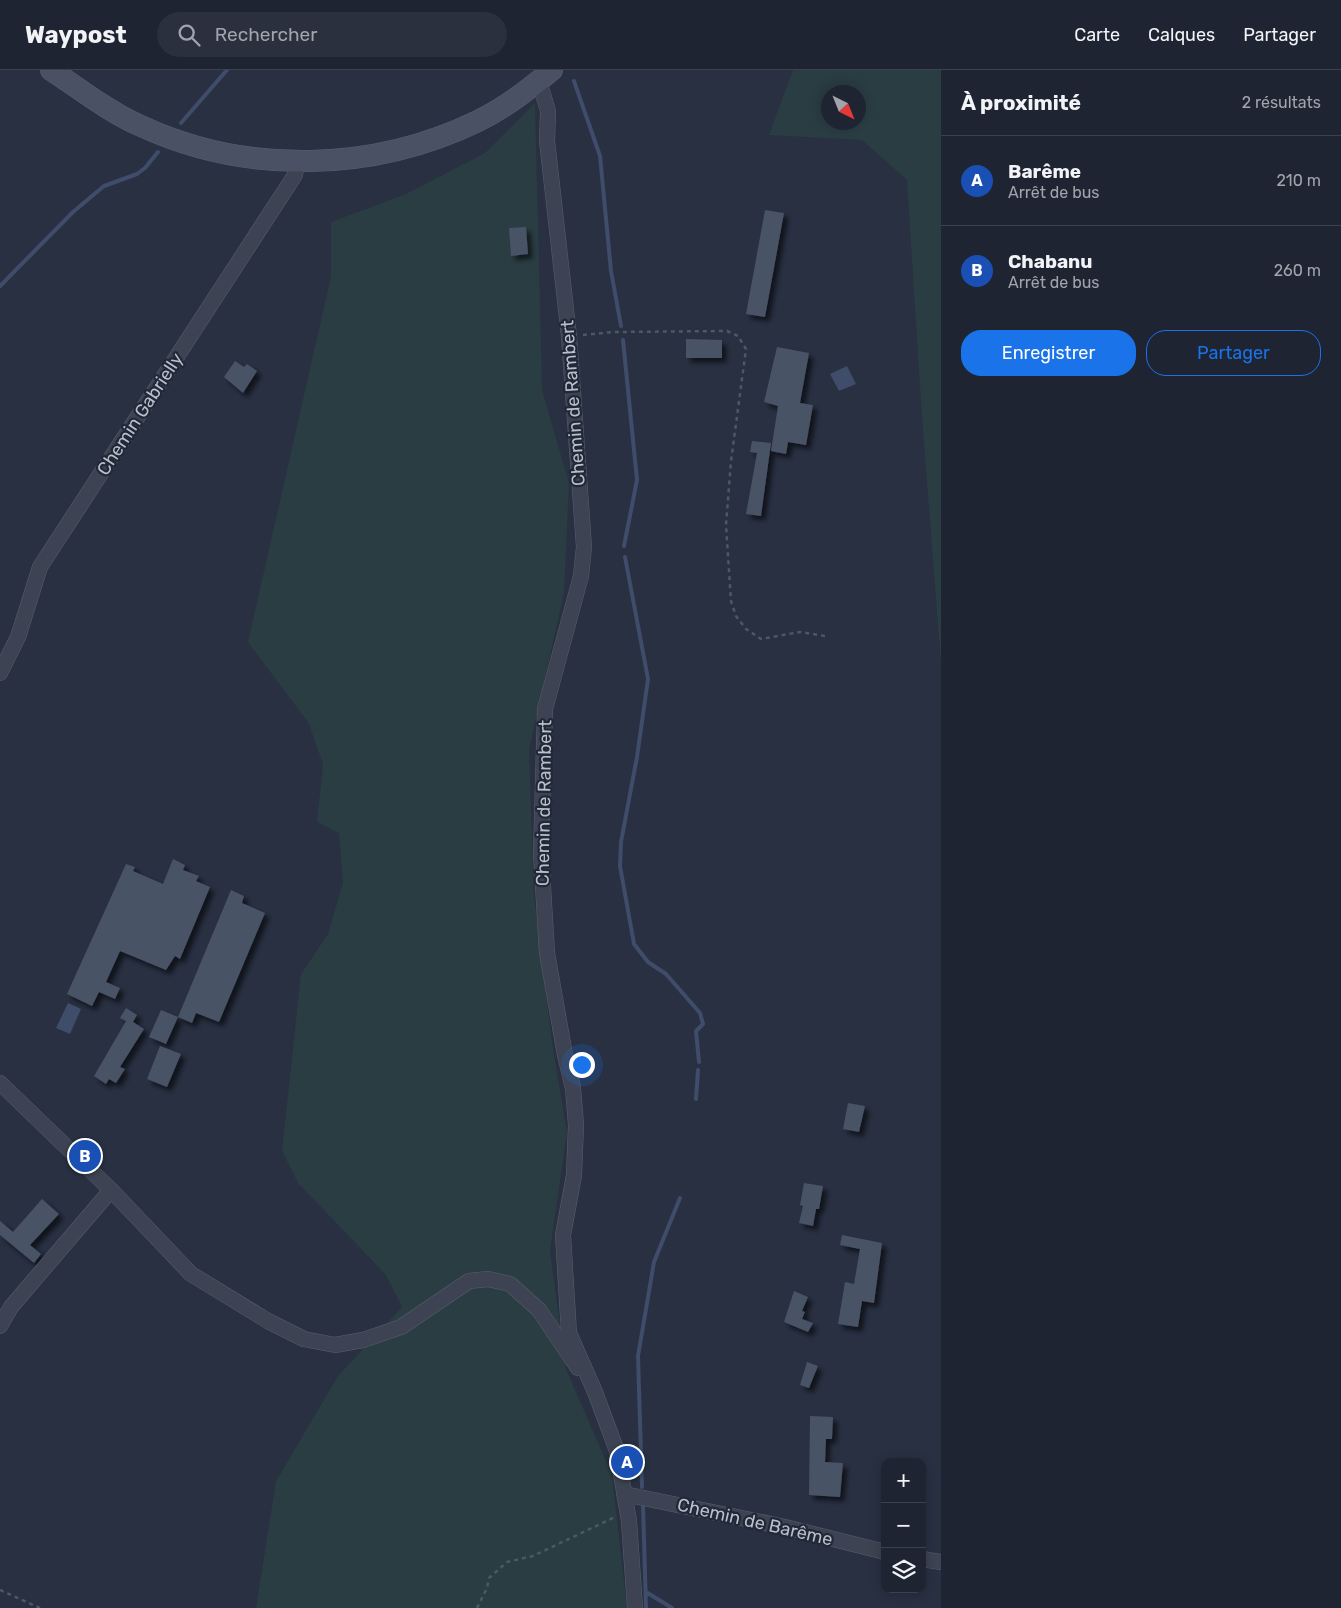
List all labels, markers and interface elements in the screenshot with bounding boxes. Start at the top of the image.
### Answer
search box [157,12,507,57]
text: Waypost [25,21,127,49]
icon: search [175,21,203,49]
text: Rechercher [215,23,317,46]
text: Carte [1074,24,1120,46]
text: Calques [1148,24,1215,46]
text: Partager [1243,24,1316,46]
north arrow [821,85,866,130]
text: À proximité [961,90,1081,115]
text: 2 résultats [1242,93,1321,112]
text: Barême [1008,160,1081,183]
text: A [971,171,983,190]
text: 210 m [1276,171,1321,190]
text: Arrêt de bus [1008,183,1100,202]
text: Chabanu [1008,250,1093,273]
text: B [971,261,983,280]
text: 260 m [1274,261,1321,280]
text: Arrêt de bus [1008,273,1100,292]
street label: Chemin de Rambert [556,319,590,487]
button: Enregistrer [961,330,1136,376]
button: Partager [1146,330,1321,376]
street label: Chemin Gabrielly [92,349,188,479]
street label: Chemin de Rambert [532,720,556,886]
your location [569,1052,595,1078]
pin: B [69,1137,101,1175]
pin: A [611,1443,643,1481]
map controls [881,1458,926,1593]
button: + [881,1458,926,1503]
street label: Chemin de Barême [675,1493,835,1551]
button: − [881,1503,926,1548]
button: layers [881,1548,926,1593]

